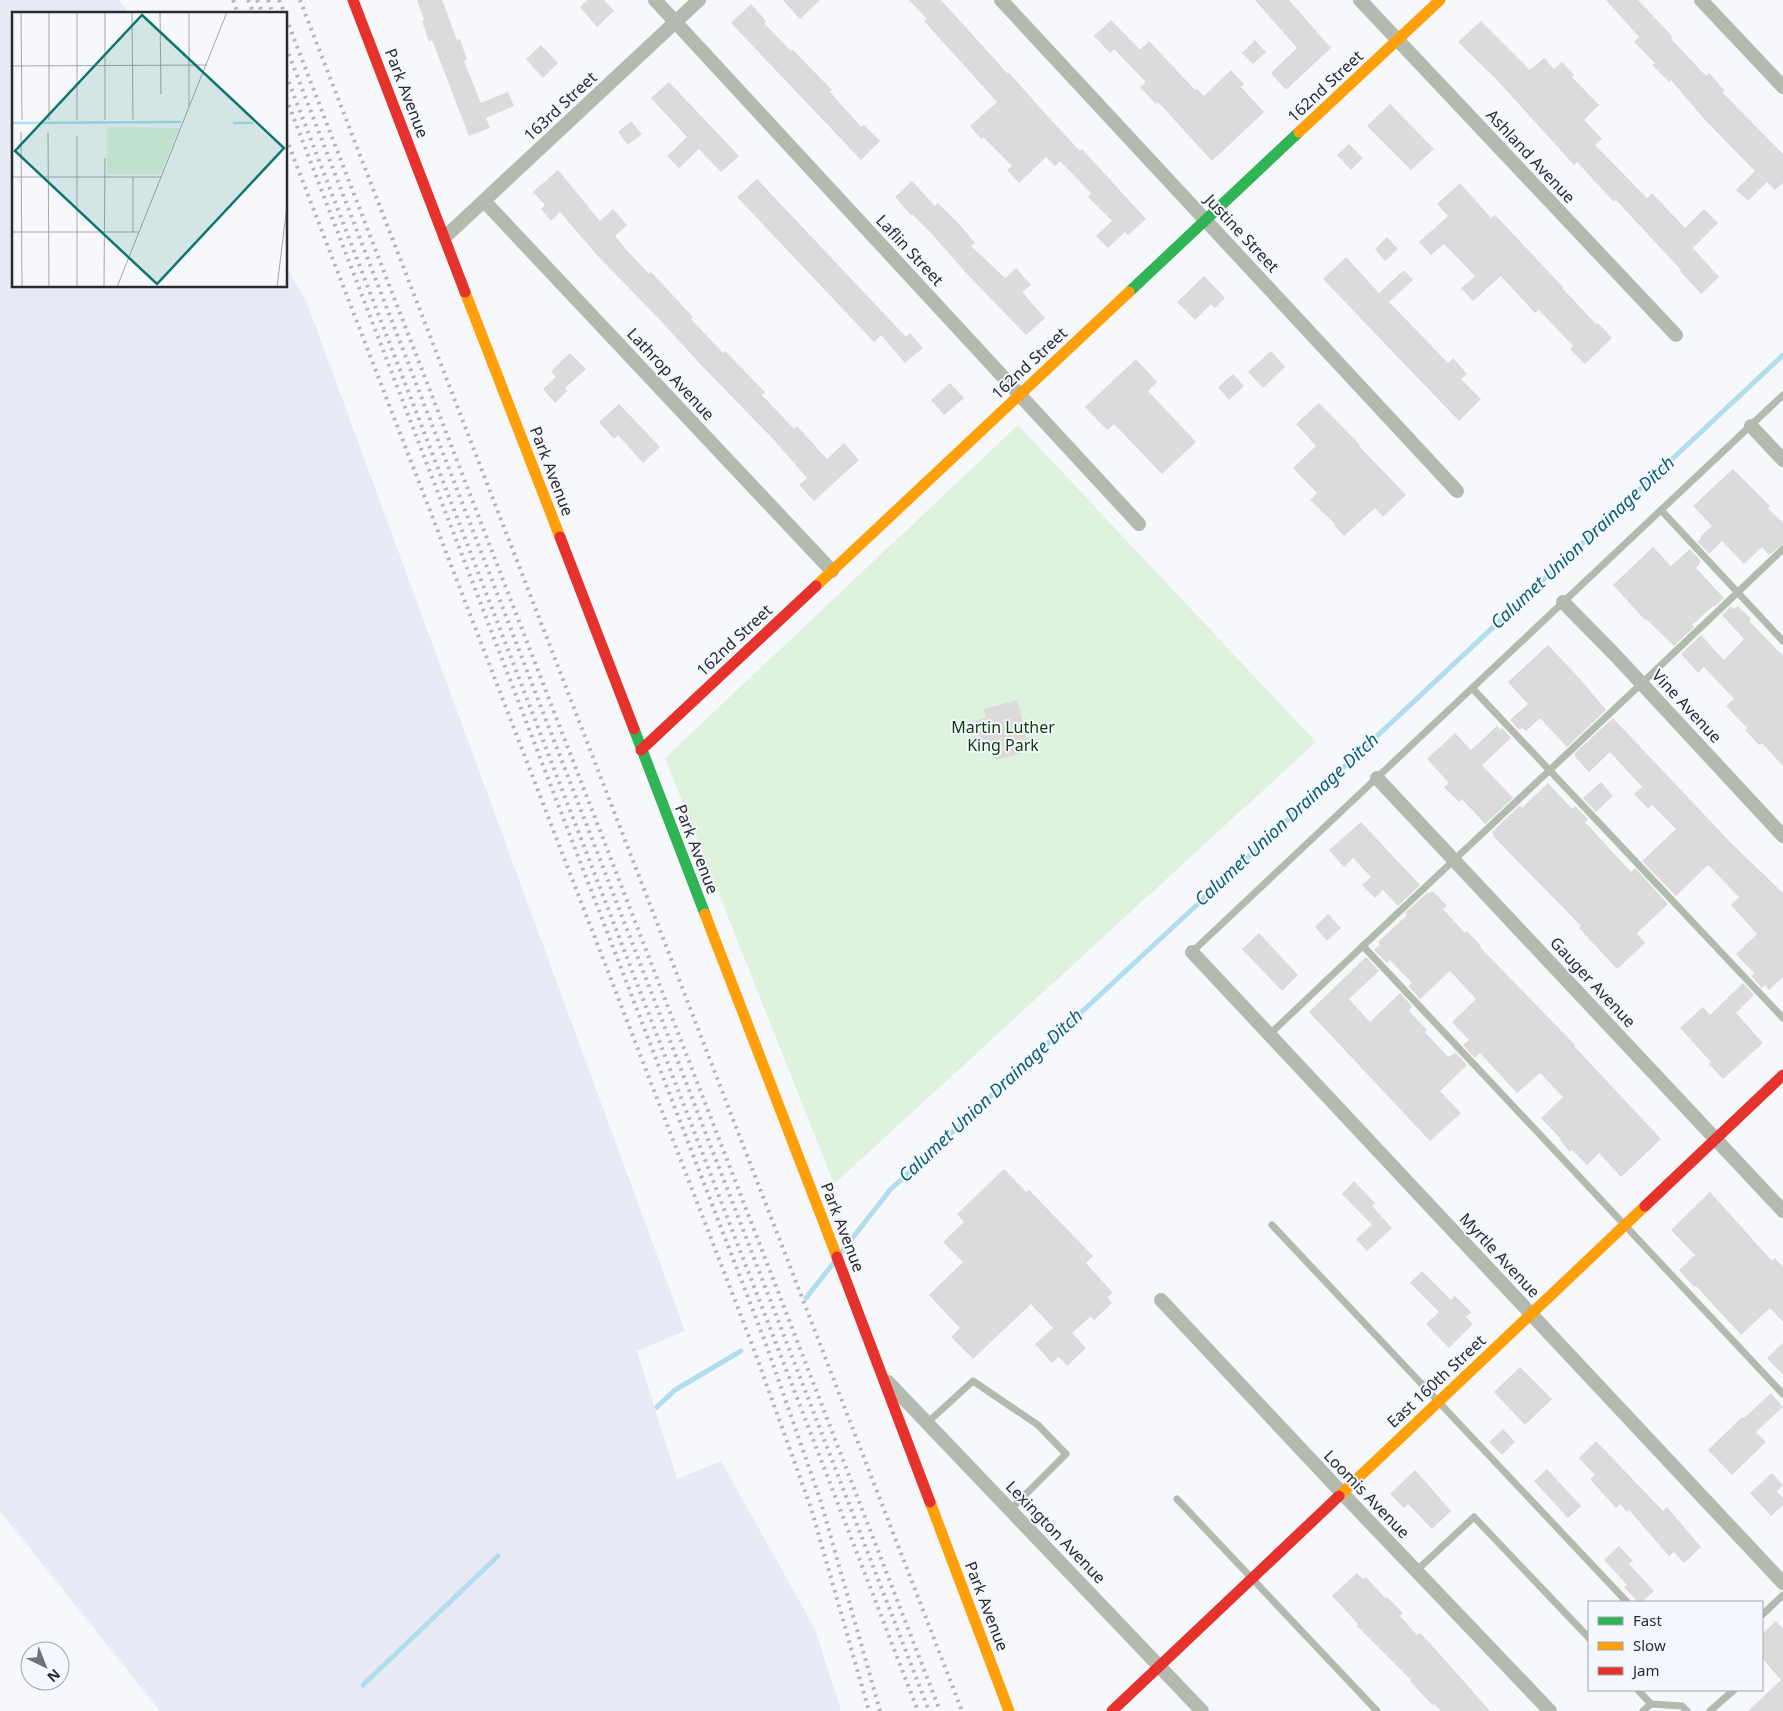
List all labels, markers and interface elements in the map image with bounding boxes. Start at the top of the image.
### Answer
inset map [12,12,288,288]
street label: Park Avenue [380,45,434,141]
street label: 162nd Street [1282,45,1368,127]
street label: 163rd Street [519,66,601,146]
street label: Ashland Avenue [1482,104,1580,208]
street label: Justine Street [1199,188,1284,277]
street label: Laflin Street [871,210,949,291]
street label: 162nd Street [986,322,1072,404]
street label: Lathrop Avenue [622,323,720,425]
street label: Park Avenue [525,423,579,519]
water label: Calumet Union Drainage Ditch [1485,450,1679,634]
street label: 162nd Street [691,599,777,681]
street label: Vine Avenue [1647,664,1727,748]
park label: Martin Luther King Park [951,716,1055,756]
water label: Calumet Union Drainage Ditch [1189,727,1383,911]
street label: Park Avenue [670,801,724,897]
street label: Gauger Avenue [1545,932,1641,1032]
water label: Calumet Union Drainage Ditch [893,1003,1087,1187]
street label: Park Avenue [816,1179,870,1275]
street label: Myrtle Avenue [1455,1208,1545,1302]
street label: East 160th Street [1382,1329,1490,1433]
street label: Loomis Avenue [1319,1445,1415,1543]
street label: Lexington Avenue [1001,1476,1111,1588]
street label: Park Avenue [960,1558,1014,1654]
legend [1588,1601,1763,1691]
text: Fast [1633,1610,1662,1630]
text: Slow [1633,1635,1666,1655]
north arrow [20,1641,70,1691]
text: Jam [1631,1660,1660,1680]
text: N [44,1665,65,1687]

